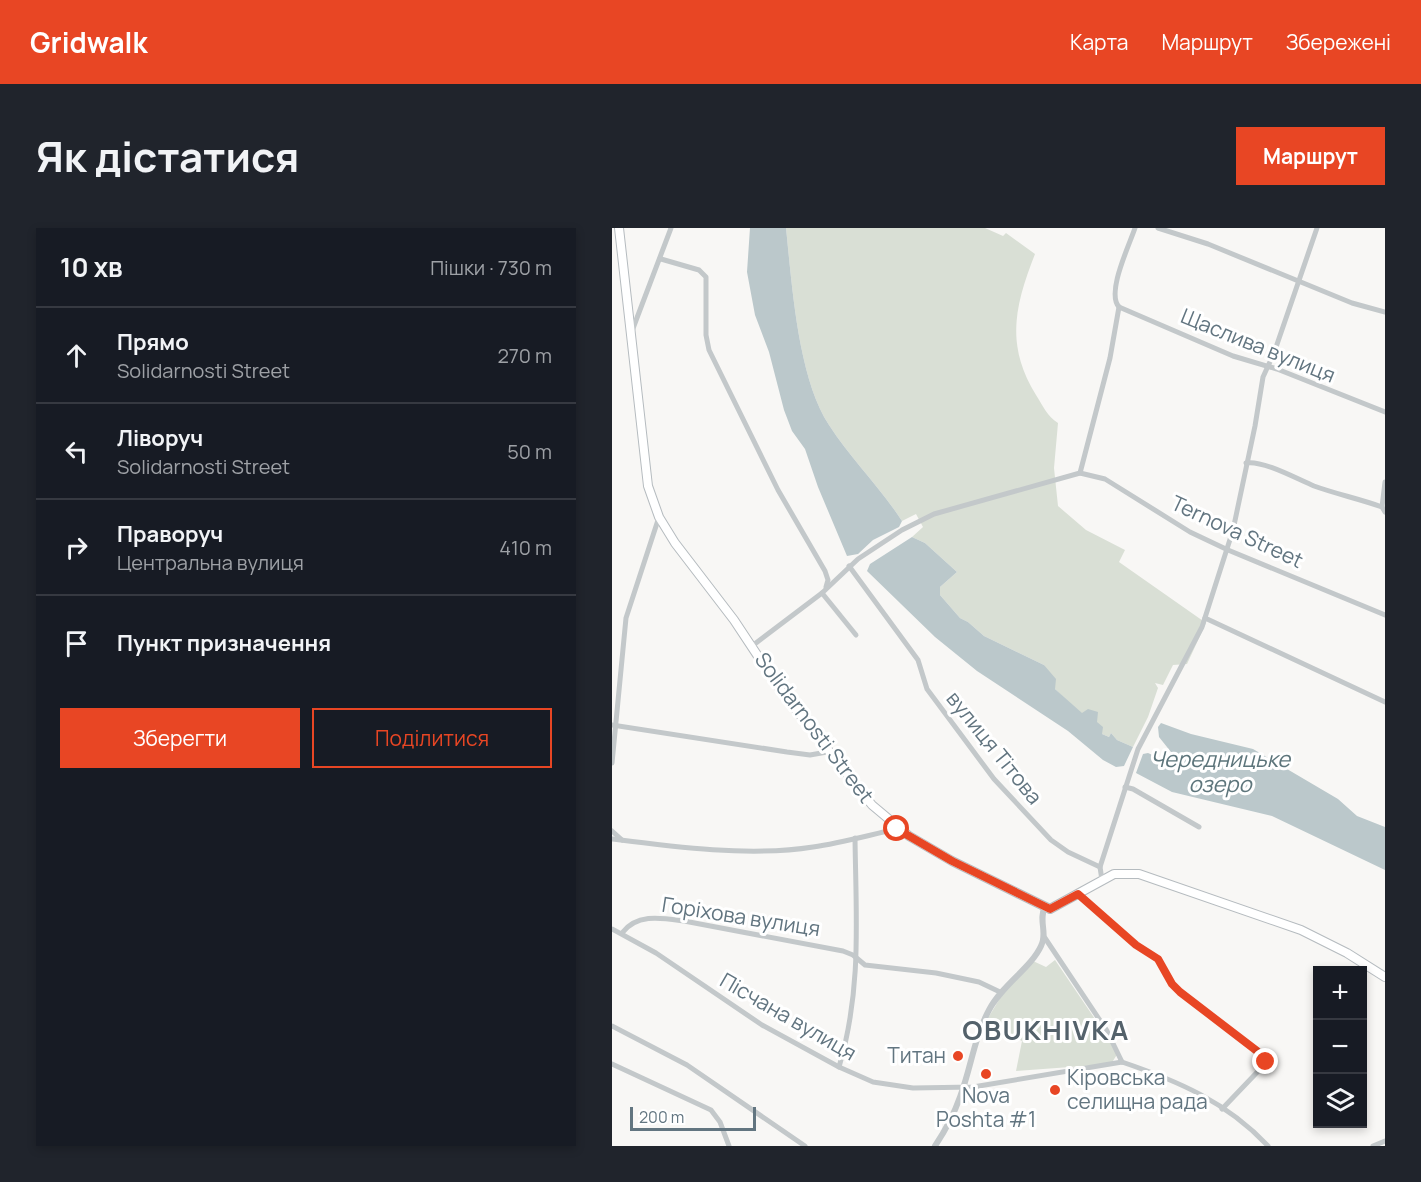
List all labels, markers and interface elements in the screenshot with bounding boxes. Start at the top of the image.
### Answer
text: Gridwalk [30,23,147,61]
text: Карта [1070,28,1128,56]
text: Маршрут [1161,28,1253,56]
text: Збережені [1286,28,1391,56]
text: Як дістатися [36,127,299,185]
button: Маршрут [1236,127,1385,185]
text: 10 хв [60,249,123,285]
text: Пішки · 730 m [430,254,552,281]
street label: Щаслива вулиця [1177,301,1340,389]
text: Прямо [117,327,189,357]
icon: ahead [60,339,93,372]
text: 270 m [497,342,552,369]
text: Solidarnosti Street [117,357,290,384]
text: Ліворуч [117,423,203,453]
icon: left [60,435,93,468]
text: 50 m [507,438,552,465]
text: Solidarnosti Street [117,453,290,480]
street label: Ternova Street [1167,488,1308,574]
text: Праворуч [117,519,223,549]
icon: right [60,531,93,564]
text: 410 m [499,534,552,561]
text: Центральна вулиця [117,549,304,576]
icon: arrive [60,627,93,660]
text: Пункт призначення [117,628,331,658]
street label: Solidarnosti Street [749,646,881,808]
street label: вулиця Тітова [941,685,1049,810]
button: Зберегти [60,708,300,768]
button: Поділитися [312,708,552,768]
water label: Чередницьке озеро [1150,744,1291,799]
route start [883,815,909,841]
street label: Горіхова вулиця [660,890,822,942]
street label: Пісчана вулиця [715,966,862,1066]
map controls [1313,966,1367,1128]
button: + [1313,966,1367,1020]
district label: OBUKHIVKA [962,1011,1130,1048]
button: − [1313,1020,1367,1074]
place label: Титан [887,1041,946,1069]
route end [1252,1048,1278,1074]
marker: Титан [951,1049,965,1063]
place label: Кіровська селищна рада [1067,1063,1208,1115]
marker: Nova Poshta #1 [979,1067,993,1081]
button: layers [1313,1074,1367,1128]
place label: Nova Poshta #1 [936,1081,1036,1133]
marker: Кіровська селищна рада [1048,1083,1062,1097]
scale bar [630,1104,756,1132]
text: 200 m [639,1106,684,1128]

